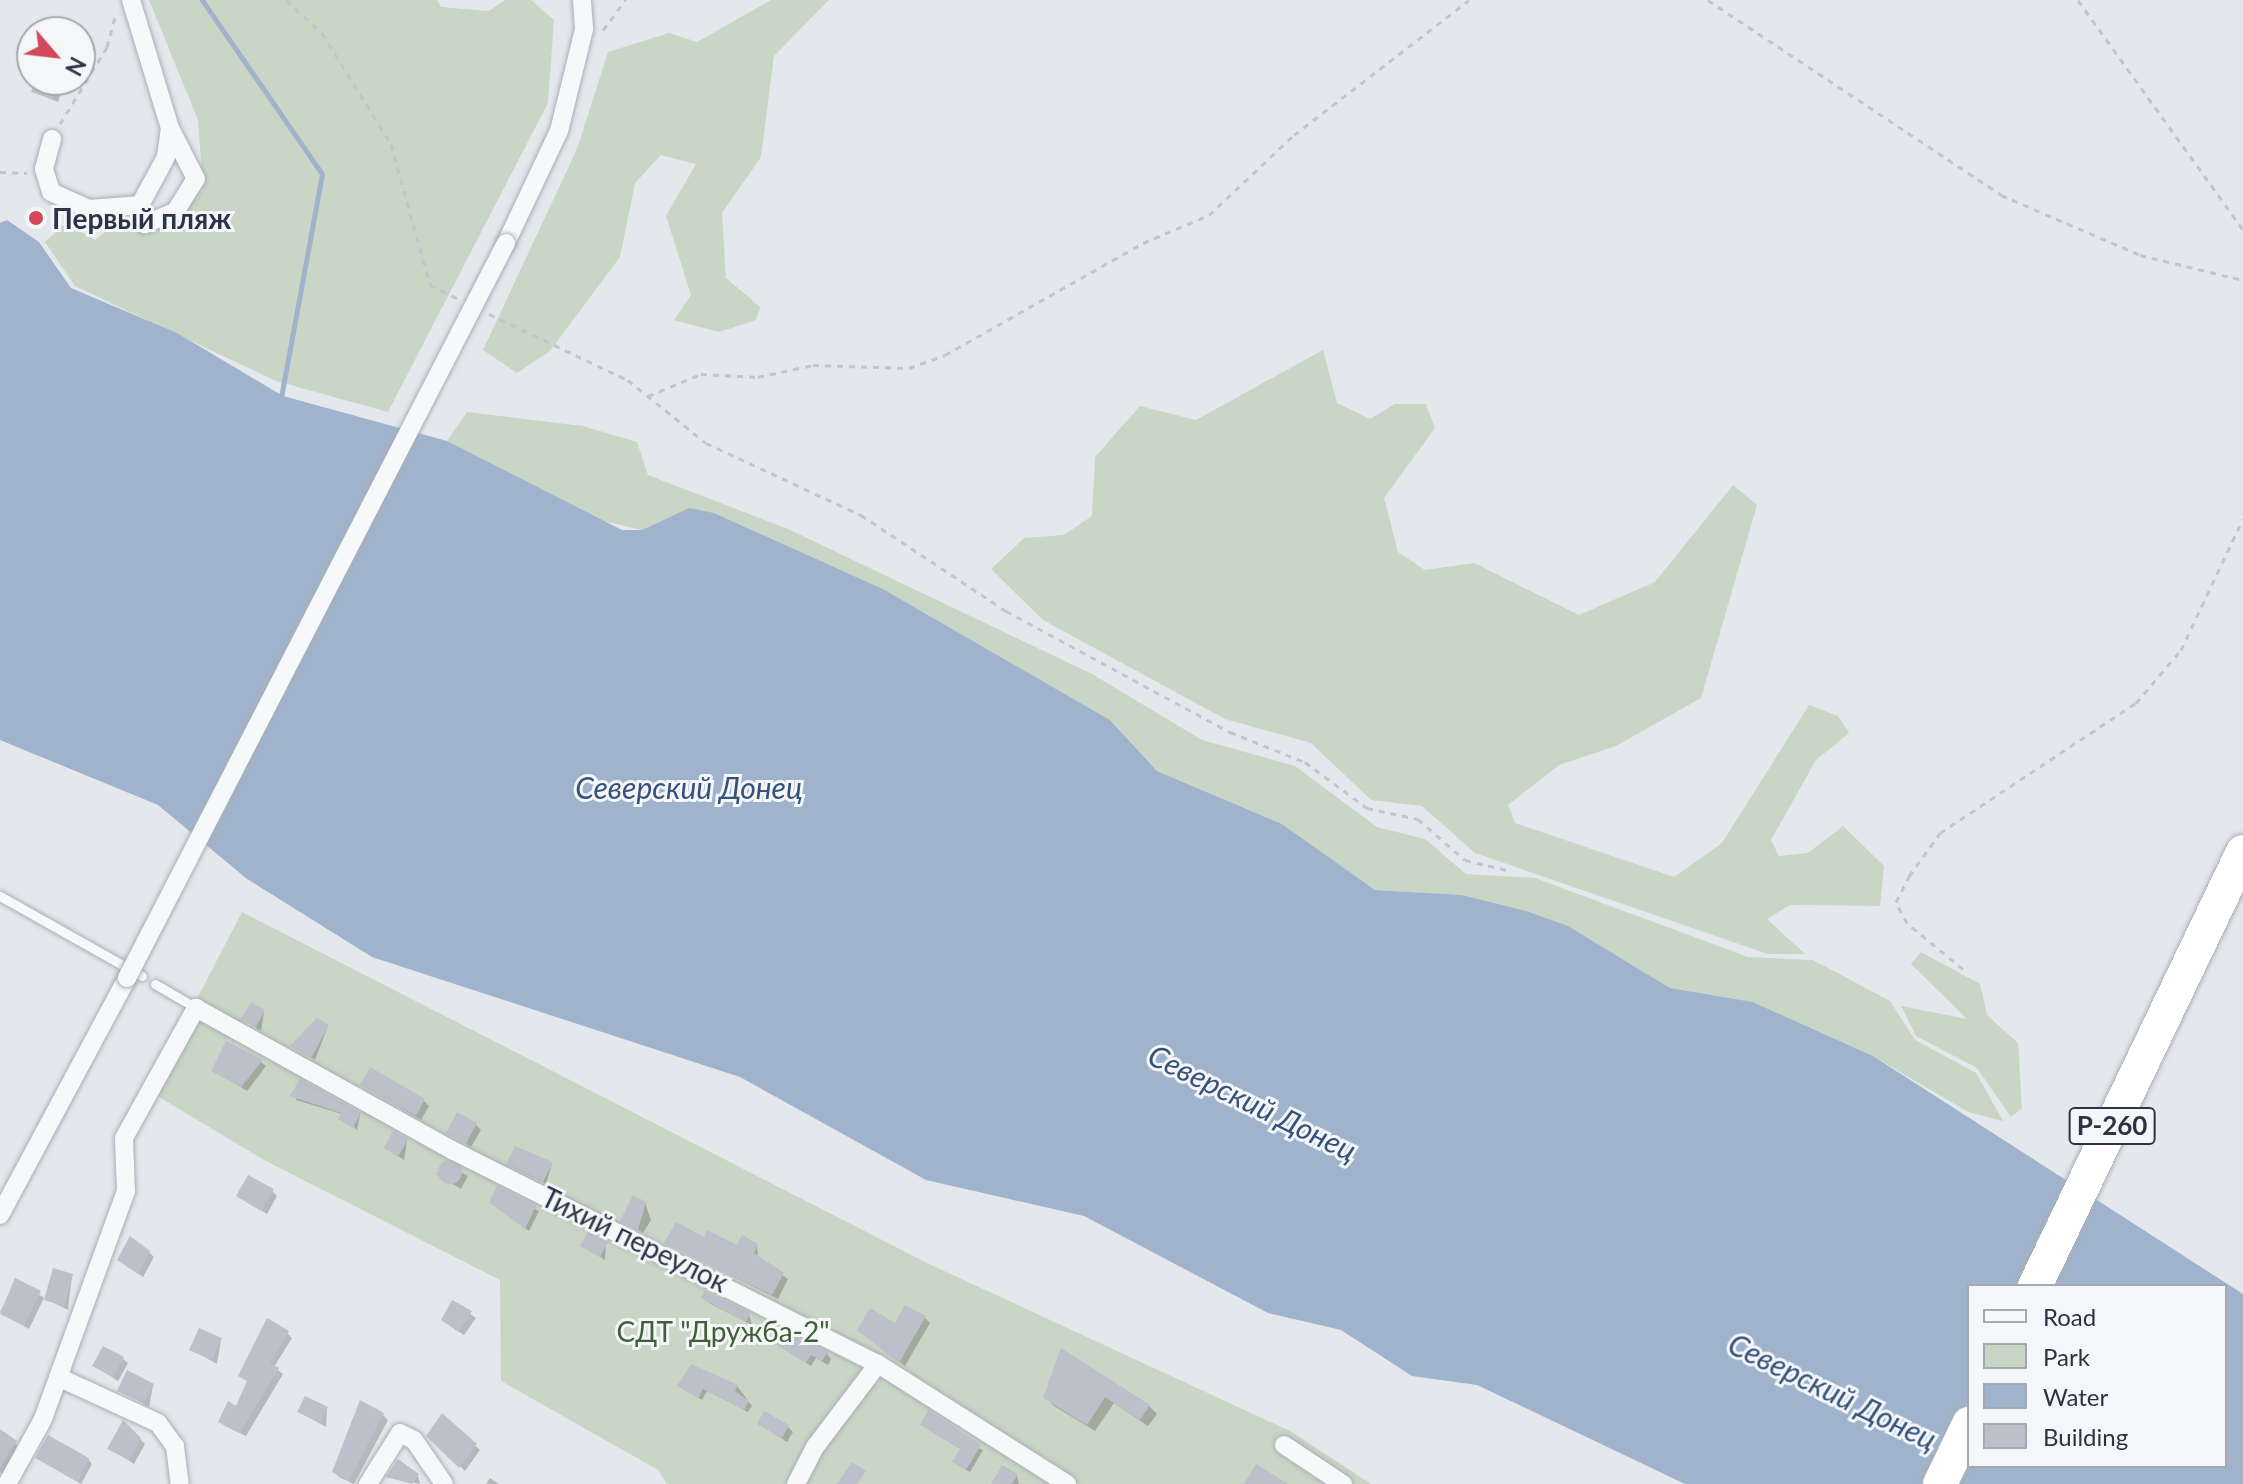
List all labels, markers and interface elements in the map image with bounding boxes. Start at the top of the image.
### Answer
north arrow [16,16,96,96]
text: N [60,53,92,80]
place label: Первый пляж [52,201,231,235]
marker: Первый пляж [27,209,45,227]
water label: Северский Донец [575,769,803,805]
water label: Северский Донец [1143,1036,1363,1168]
road number: Р-260 [2068,1104,2156,1148]
street label: Тихий переулок [536,1179,734,1299]
legend [1967,1284,2227,1468]
text: Road [2043,1302,2096,1331]
park label: СДТ "Дружба-2" [616,1314,830,1348]
water label: Северский Донец [1723,1325,1943,1457]
text: Park [2043,1342,2090,1371]
text: Water [2043,1382,2108,1411]
text: Building [2043,1422,2128,1451]

